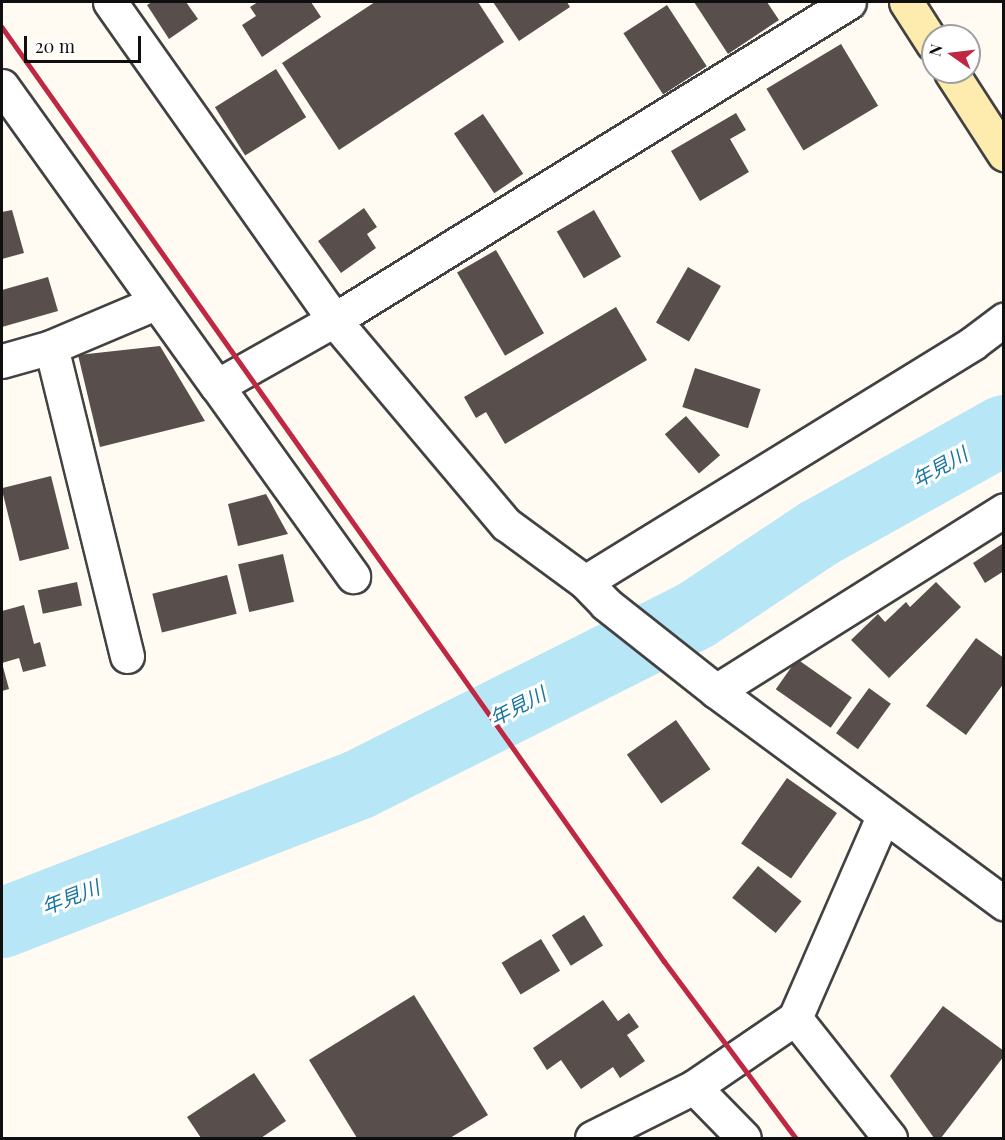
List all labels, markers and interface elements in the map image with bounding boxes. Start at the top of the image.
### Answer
scale bar [27,24,144,62]
north arrow [921,24,981,84]
text: 20 m [35,34,75,58]
text: N [923,42,947,58]
water label: 年見川 [907,441,971,491]
water label: 年見川 [485,681,549,729]
water label: 年見川 [38,874,102,918]

